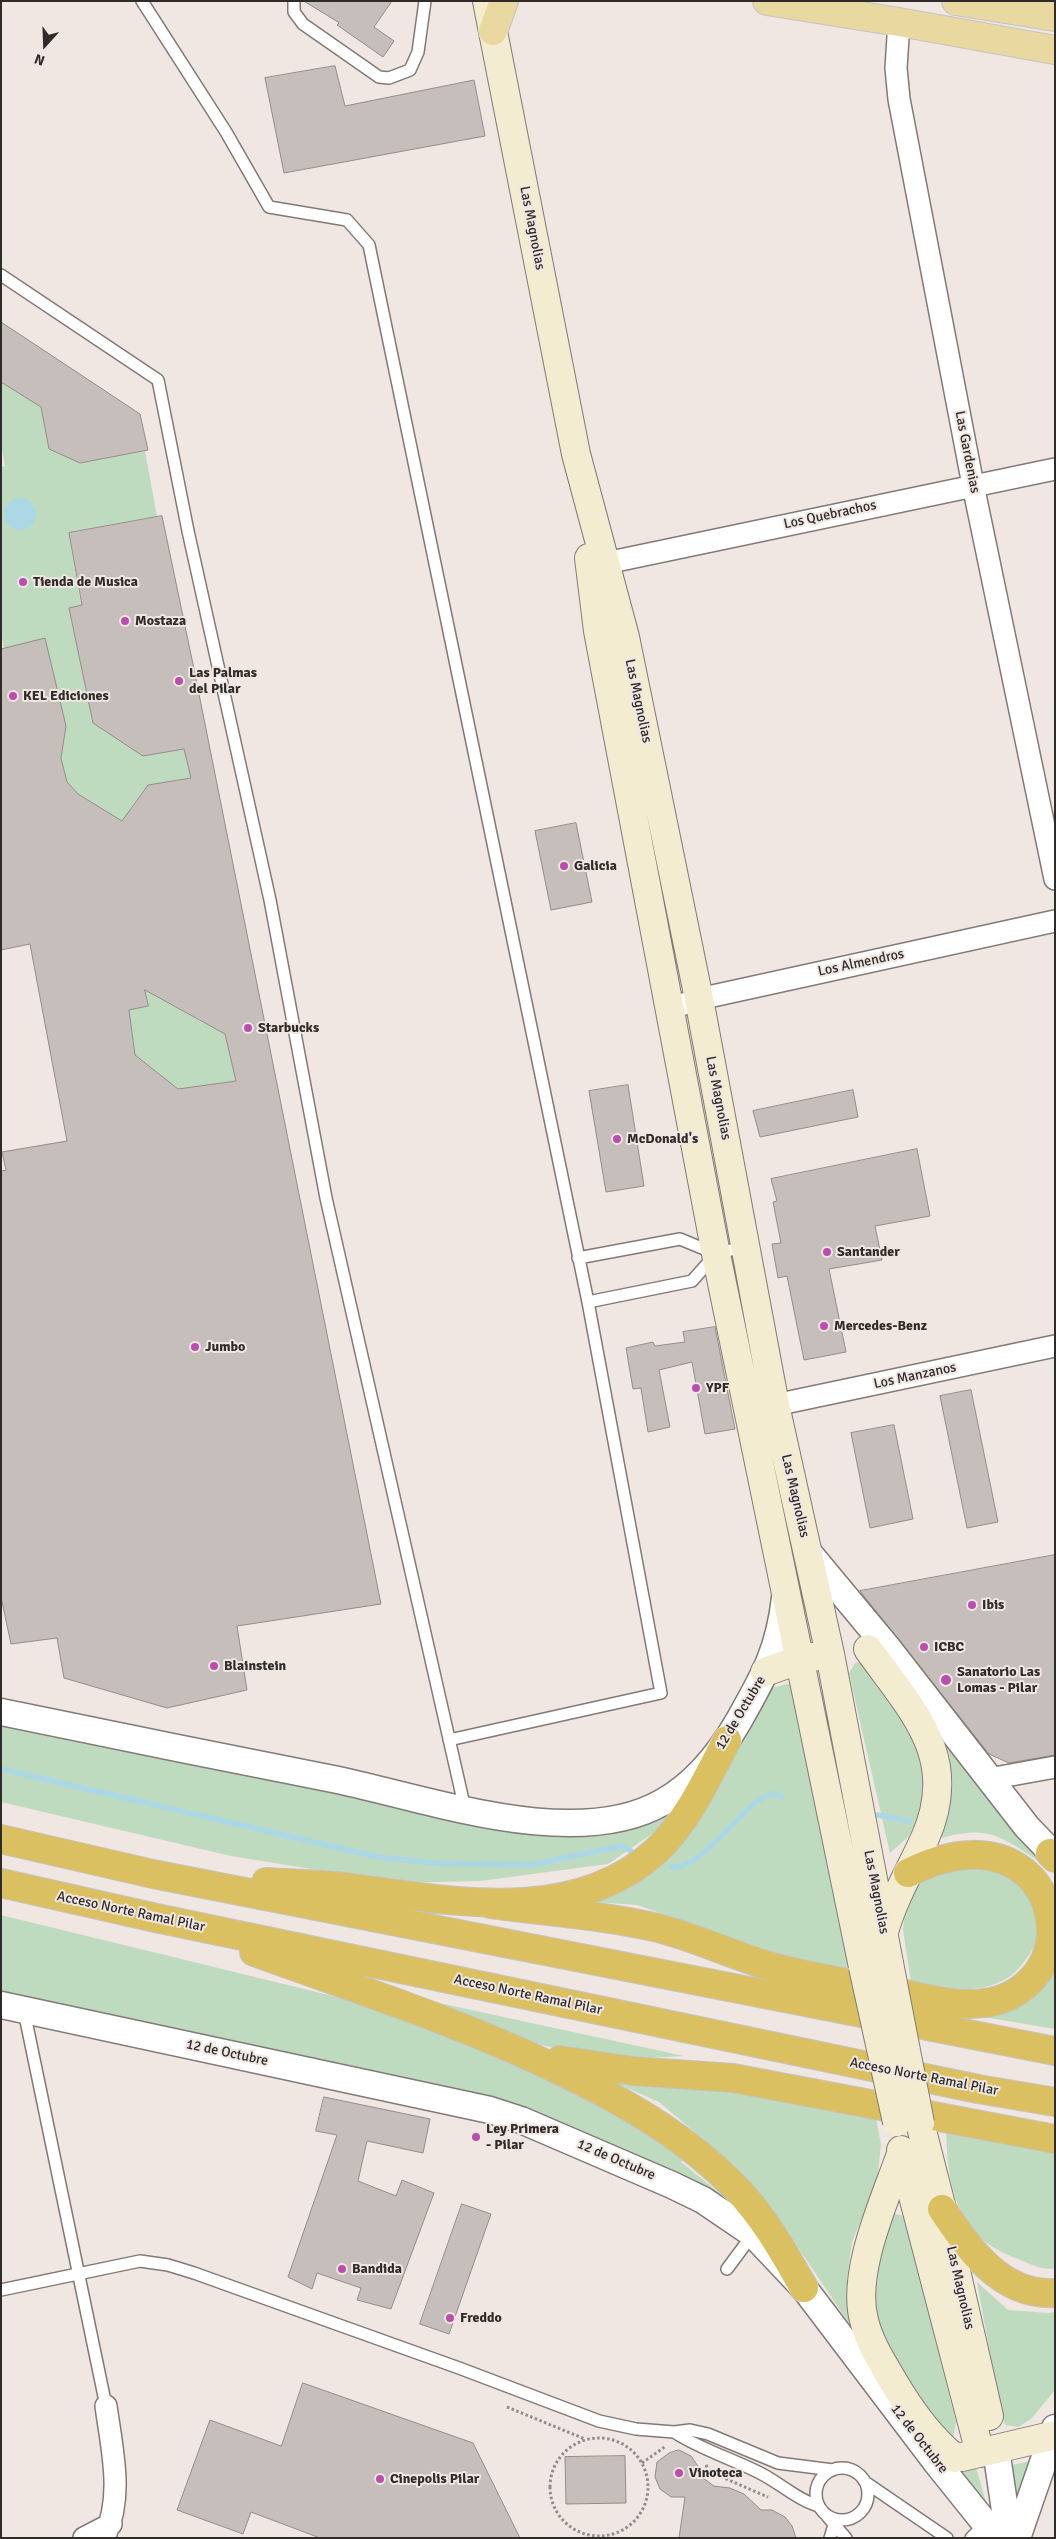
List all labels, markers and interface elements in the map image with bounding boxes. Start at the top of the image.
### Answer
north arrow [20,20,70,70]
text: N [32,50,47,69]
street label: Las Magnolias [516,185,548,271]
street label: Las Gardenias [951,409,983,495]
street label: Los Quebrachos [782,497,878,533]
place label: Tienda de Musica [33,574,138,590]
marker: Tienda de Musica [17,576,29,588]
place label: Mostaza [135,613,186,629]
marker: Mostaza [119,615,131,627]
street label: Las Magnolias [621,658,655,744]
place label: Las Palmas del Pilar [189,665,257,698]
marker: Las Palmas del Pilar [173,675,185,687]
place label: KEL Ediciones [23,688,109,704]
marker: KEL Ediciones [7,690,19,702]
place label: Galicia [574,858,617,874]
marker: Galicia [558,860,570,872]
street label: Los Almendros [816,946,906,980]
place label: Starbucks [258,1020,319,1036]
marker: Starbucks [242,1022,254,1034]
street label: Las Magnolias [702,1055,734,1141]
place label: McDonald's [627,1131,698,1147]
marker: McDonald's [611,1133,623,1145]
place label: Santander [837,1244,900,1260]
marker: Santander [821,1246,833,1258]
place label: Mercedes-Benz [834,1318,927,1334]
marker: Mercedes-Benz [818,1320,830,1332]
place label: Jumbo [205,1339,245,1355]
marker: Jumbo [189,1341,201,1353]
street label: Los Manzanos [872,1359,958,1393]
place label: YPF [706,1380,729,1396]
marker: YPF [690,1382,702,1394]
street label: Las Magnolias [777,1453,813,1539]
place label: Ibis [982,1597,1004,1613]
marker: Ibis [966,1599,978,1611]
place label: ICBC [934,1639,964,1655]
marker: ICBC [918,1641,930,1653]
place label: Blainstein [224,1658,286,1674]
marker: Blainstein [208,1660,220,1672]
place label: Sanatorio Las Lomas - Pilar [957,1664,1040,1696]
street label: 12 de Octubre [712,1673,770,1753]
marker: Sanatorio Las Lomas - Pilar [939,1673,953,1687]
street label: Las Magnolias [860,1849,892,1935]
street label: Acceso Norte Ramal Pilar [55,1888,207,1936]
street label: Acceso Norte Ramal Pilar [452,1971,604,2019]
street label: 12 de Octubre [184,2036,270,2070]
street label: Acceso Norte Ramal Pilar [848,2054,1000,2100]
place label: Ley Primera - Pilar [486,2121,559,2154]
marker: Ley Primera - Pilar [470,2131,482,2143]
street label: 12 de Octubre [574,2136,658,2184]
street label: Las Magnolias [942,2245,978,2331]
place label: Bandida [352,2261,402,2277]
marker: Bandida [336,2263,348,2275]
place label: Freddo [460,2310,502,2326]
marker: Freddo [444,2312,456,2324]
street label: 12 de Octubre [887,2401,951,2477]
place label: Vinoteca [689,2465,743,2481]
marker: Vinoteca [673,2467,685,2479]
place label: Cinepolis Pilar [390,2471,479,2487]
marker: Cinepolis Pilar [374,2473,386,2485]

